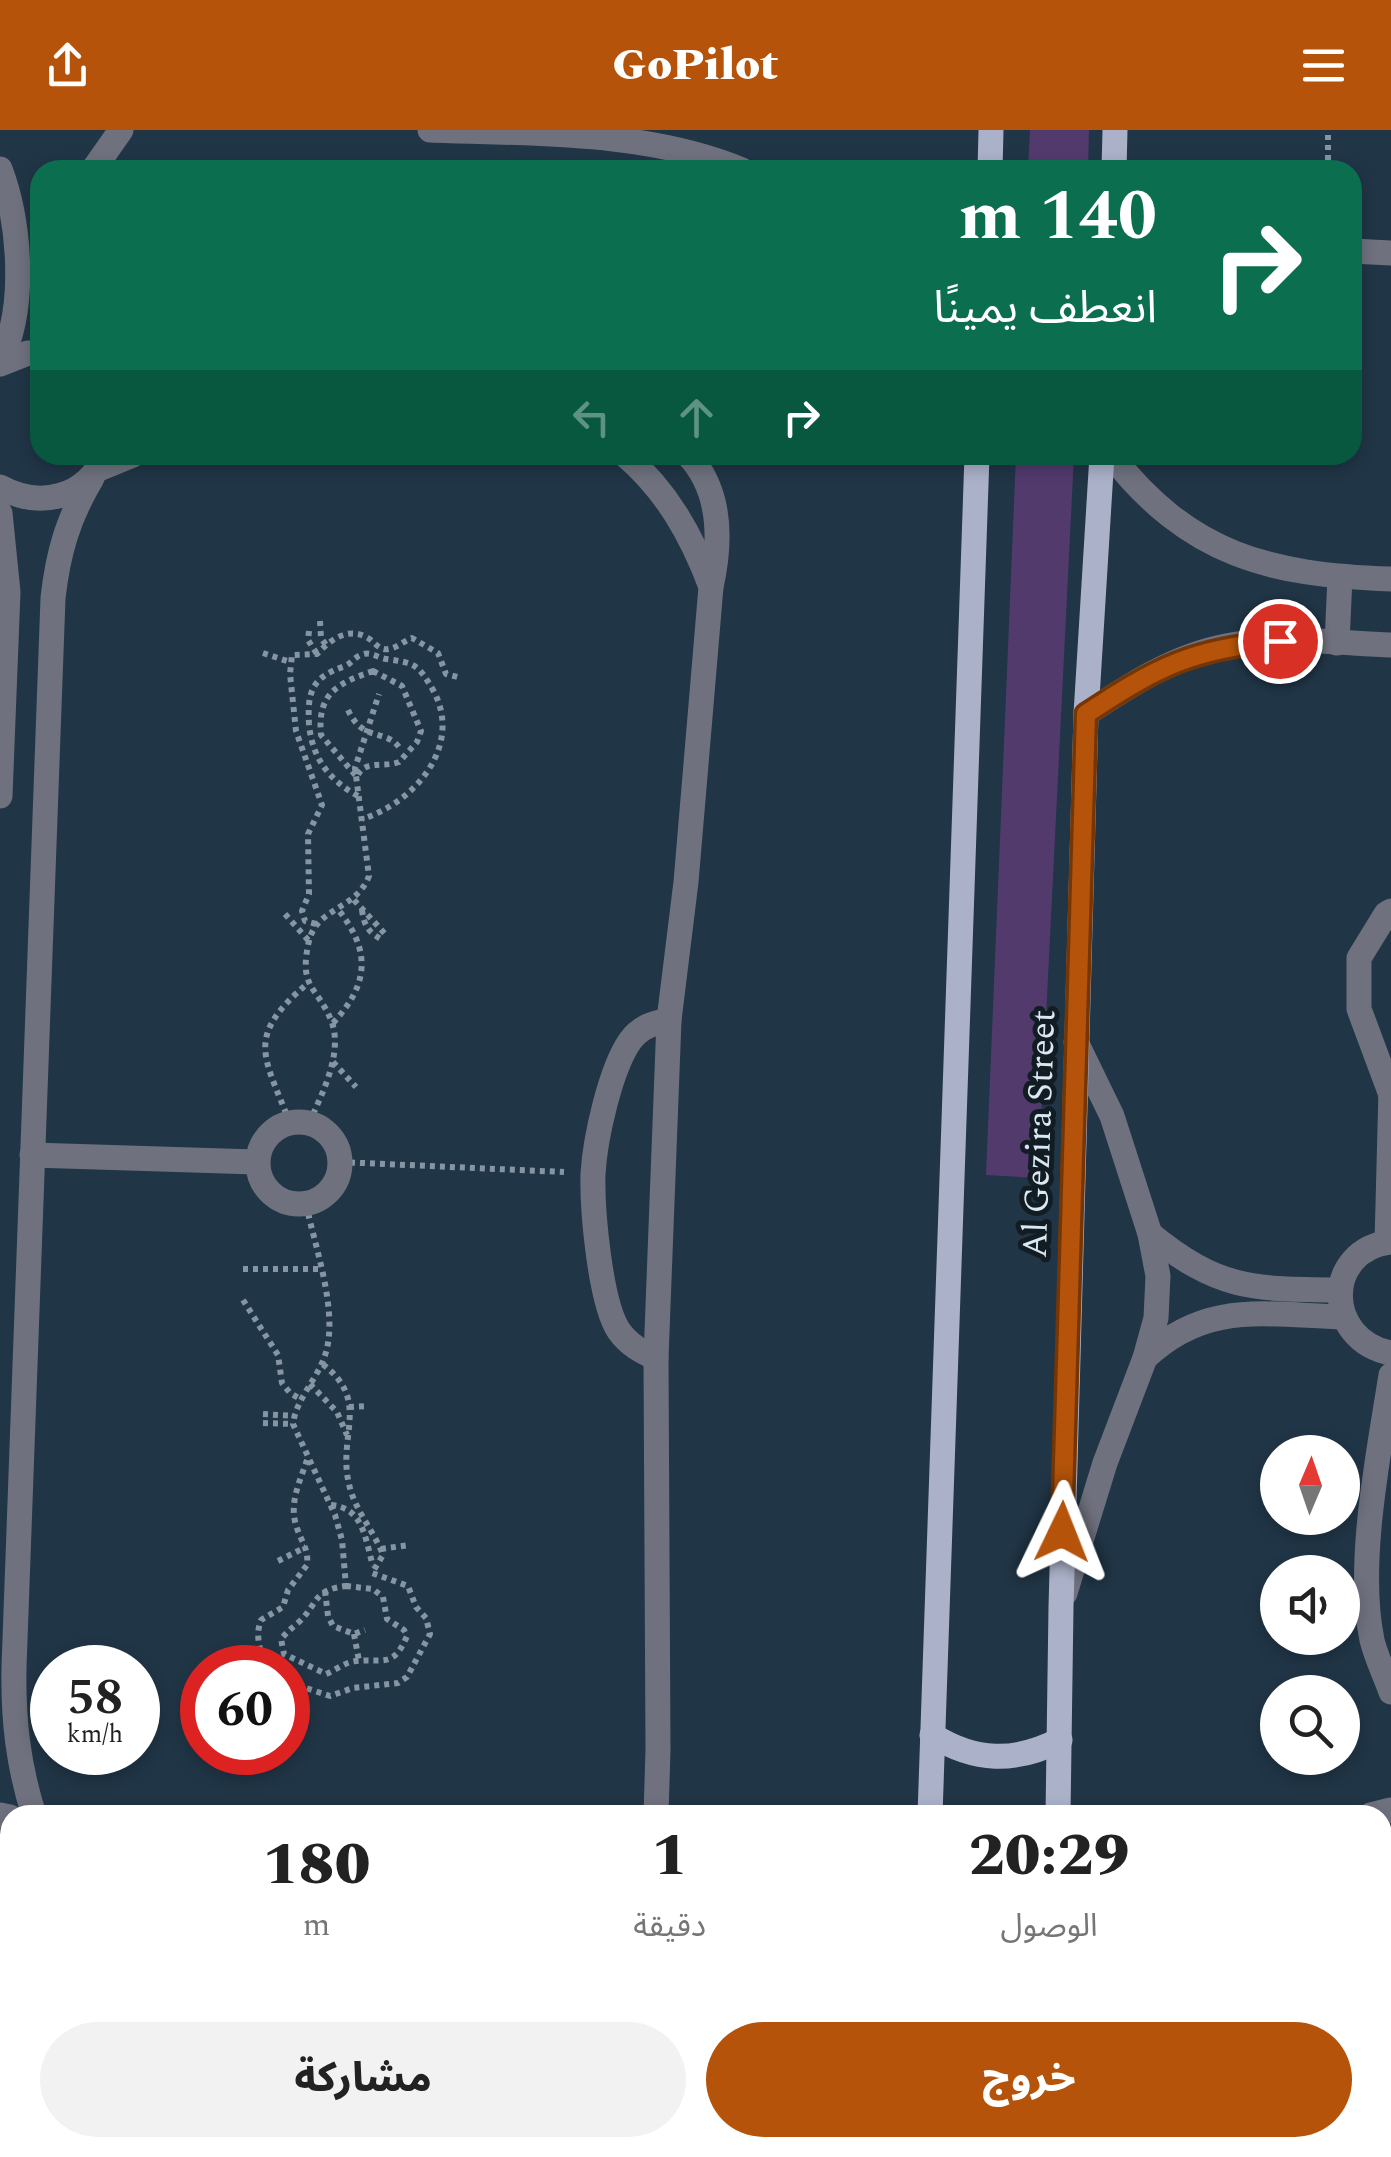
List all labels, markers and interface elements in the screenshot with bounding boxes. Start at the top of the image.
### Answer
text: GoPilot [613,31,778,100]
icon: share [40,38,95,93]
icon: menu [1296,38,1351,93]
text: 140 m [959,164,1157,270]
icon: right [1192,200,1322,330]
text: انعطف يمينًا [933,274,1157,343]
icon: left [564,390,619,445]
icon: ahead [669,390,724,445]
icon: right [774,390,829,445]
pin [1238,599,1323,684]
icon: arrive [1253,614,1308,669]
street label: Al Gezira Street [1009,1009,1070,1259]
north arrow [1260,1435,1360,1535]
map controls [1260,1435,1360,1775]
position arrow [1010,1480,1114,1584]
button: sound [1260,1555,1360,1655]
speed limit sign: 60 [180,1645,310,1775]
text: 58 [67,1660,123,1736]
button: search [1260,1675,1360,1775]
text: km/h [67,1716,123,1754]
text: 1 [652,1810,688,1902]
text: 20:29 [969,1810,1129,1902]
text: 180 [263,1819,371,1911]
text: m [303,1901,330,1950]
text: دقيقة [633,1902,706,1951]
text: الوصول [1000,1902,1098,1951]
button: مشاركة [40,2022,686,2137]
button: خروج [706,2022,1352,2137]

